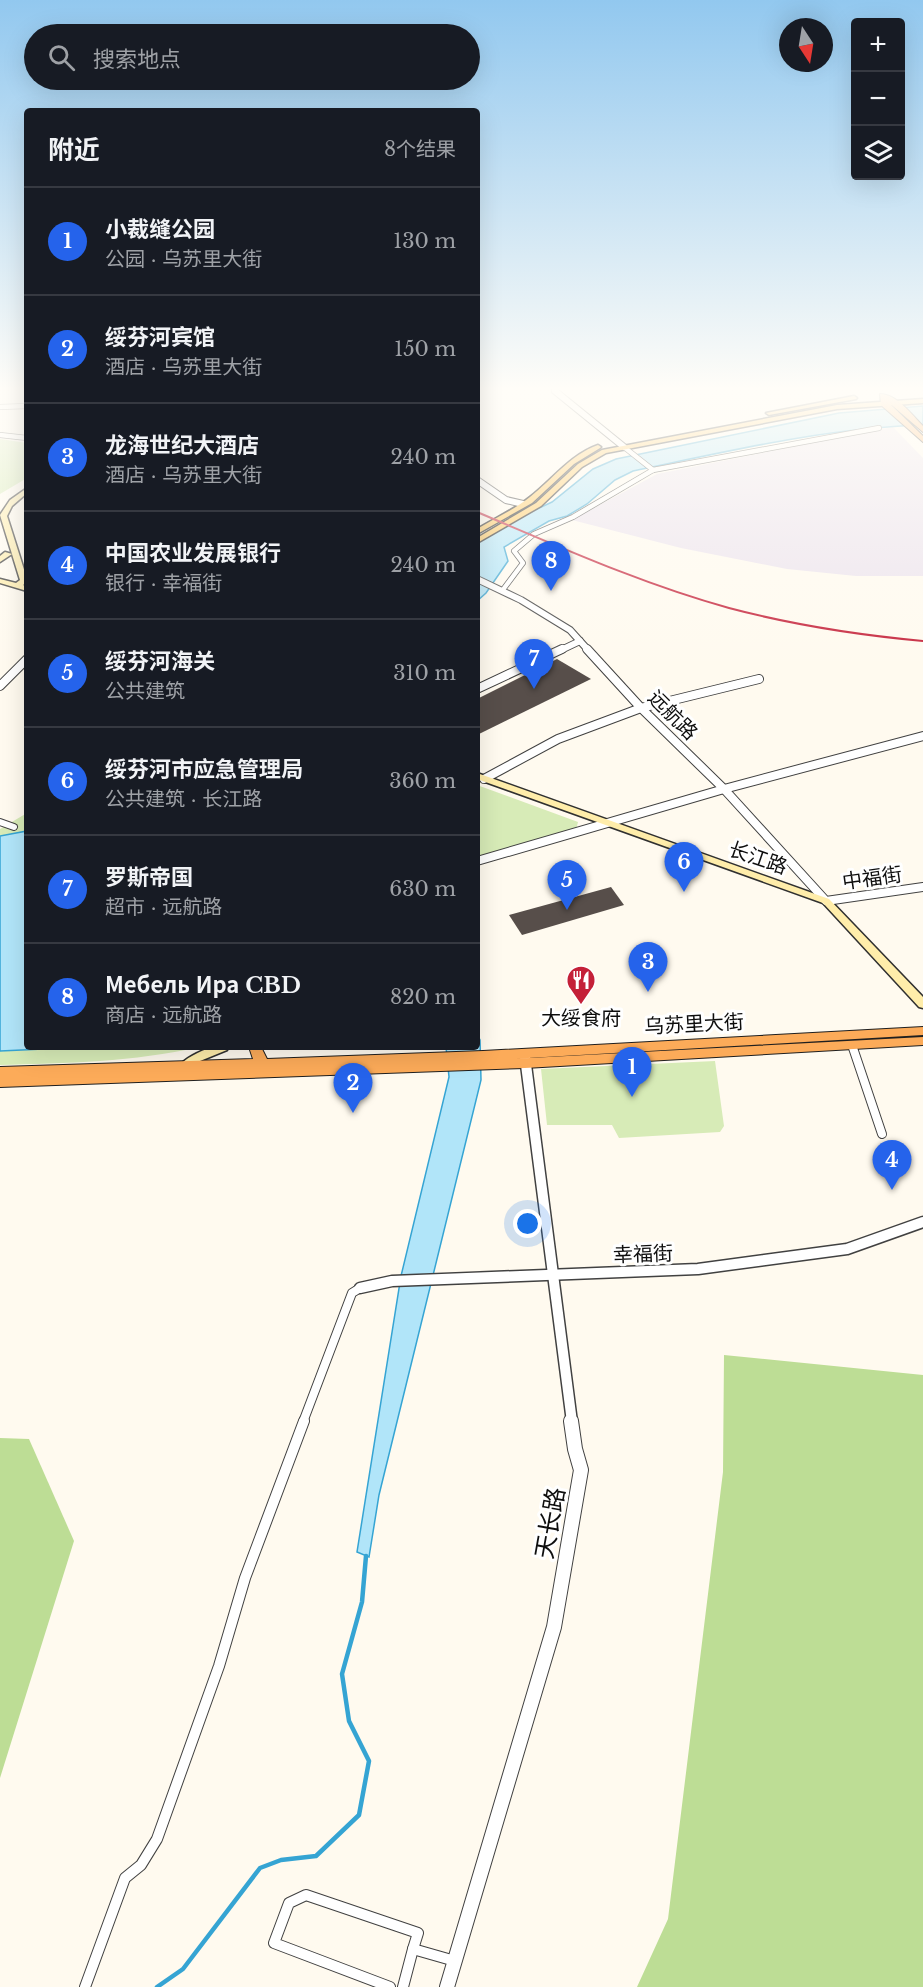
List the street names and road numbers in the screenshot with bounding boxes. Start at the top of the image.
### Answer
street label: 远航路 [643,685,703,745]
street label: 长江路 [726,837,790,879]
street label: 中福街 [841,862,903,894]
street label: 乌苏里大街 [643,1009,745,1039]
street label: 幸福街 [613,1241,673,1267]
street label: 天长路 [529,1485,571,1561]

